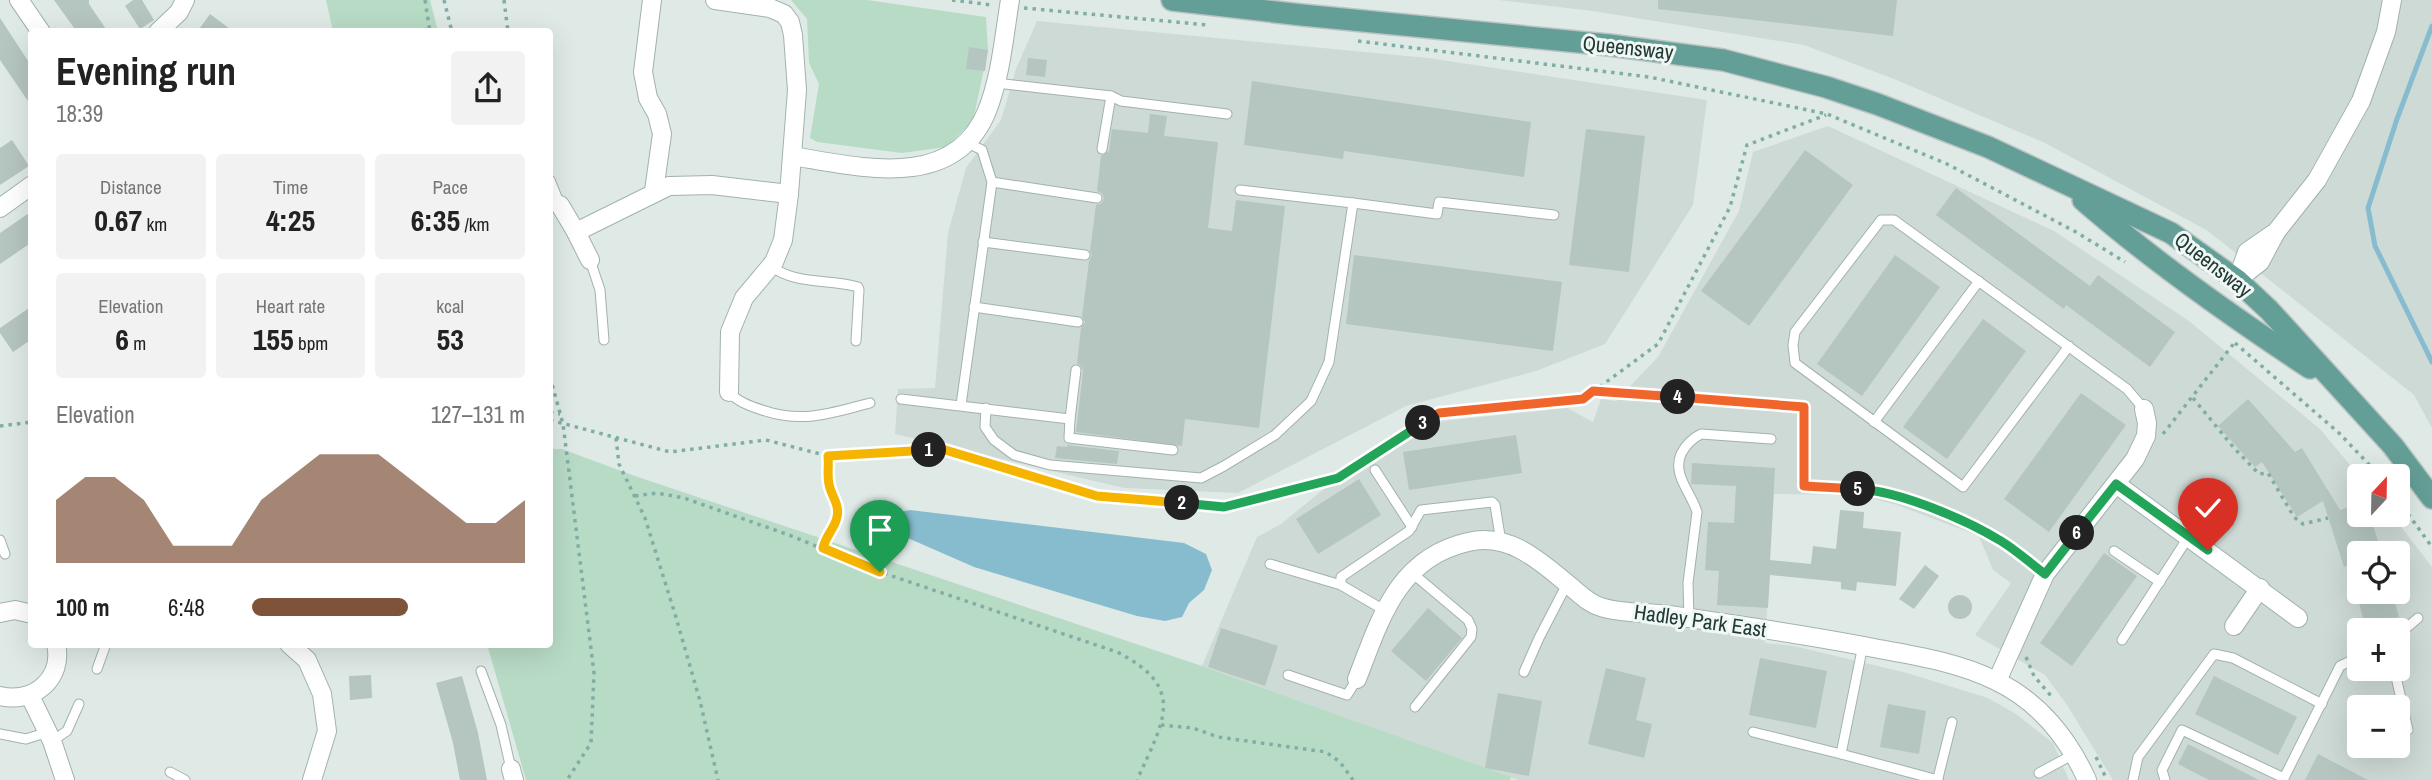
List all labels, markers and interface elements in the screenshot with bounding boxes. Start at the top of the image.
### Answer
street label: Queensway [1581,28,1675,67]
text: Evening run [56,46,236,97]
button: share [451,51,525,125]
text: 18:39 [56,98,103,129]
text: Distance [100,174,162,200]
text: Time [273,174,308,200]
text: Pace [432,174,468,200]
text: 0.67 [94,200,142,240]
text: 4:25 [266,200,315,240]
text: 6:35 [411,200,460,240]
text: km [142,211,167,237]
text: /km [460,211,490,237]
street label: Queensway [2169,225,2258,304]
text: Elevation [98,293,163,319]
text: Heart rate [256,293,325,319]
text: kcal [436,293,464,319]
text: 6 [115,319,129,359]
text: 155 [253,319,294,359]
text: 53 [436,319,464,359]
text: m [129,330,146,356]
text: bpm [294,330,328,356]
pin: 4 [1660,380,1696,414]
text: 4 [1673,383,1682,409]
text: Elevation [56,399,135,430]
text: 127–131 m [431,399,525,430]
pin: 3 [1406,406,1440,440]
text: 3 [1418,409,1427,435]
pin: 1 [912,433,946,468]
text: 1 [924,436,933,462]
north arrow [2347,464,2410,527]
map controls [2347,464,2410,758]
pin: 5 [1840,472,1876,506]
text: 5 [1853,475,1862,501]
pin [2178,478,2238,550]
pin: 2 [1164,486,1200,520]
text: 2 [1177,489,1186,515]
icon: check [2189,489,2227,527]
pin [850,500,910,572]
icon: arrive [861,511,899,549]
pin: 6 [2060,516,2094,550]
text: 6 [2072,519,2081,545]
button: locate [2347,541,2410,604]
text: 100 m [56,592,109,623]
text: 6:48 [168,592,205,623]
street label: Hadley Park East [1632,597,1768,644]
button: + [2347,618,2410,681]
button: − [2347,695,2410,758]

